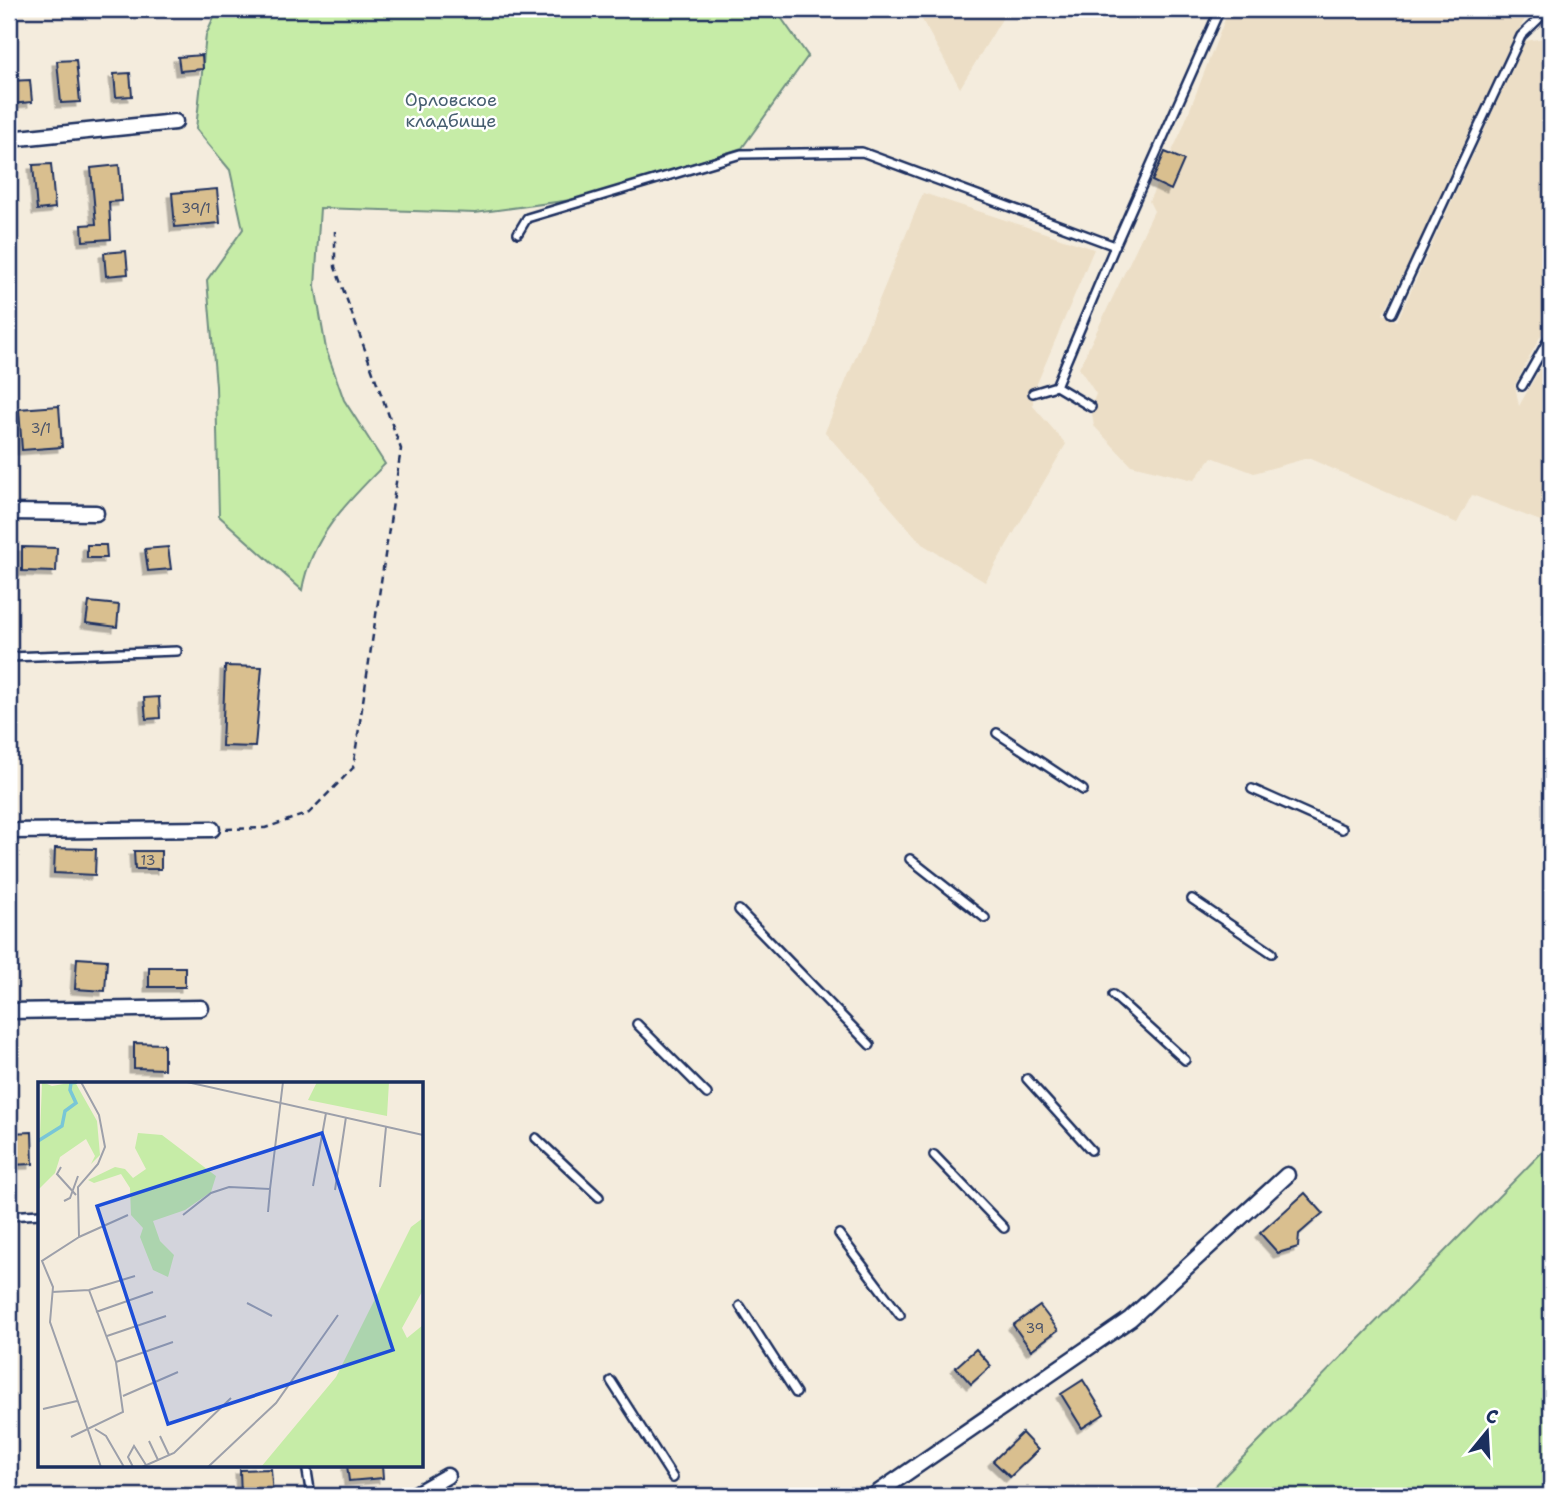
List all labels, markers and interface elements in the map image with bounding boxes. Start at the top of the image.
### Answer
park label: Орловское кладбище [405,88,497,133]
house number: 39/1 [181,199,211,217]
house number: 3/1 [31,419,51,437]
house number: 13 [141,851,155,869]
inset map [38,1082,424,1466]
house number: 39 [1026,1319,1044,1337]
north arrow [1452,1396,1522,1466]
text: С [1483,1403,1502,1430]

